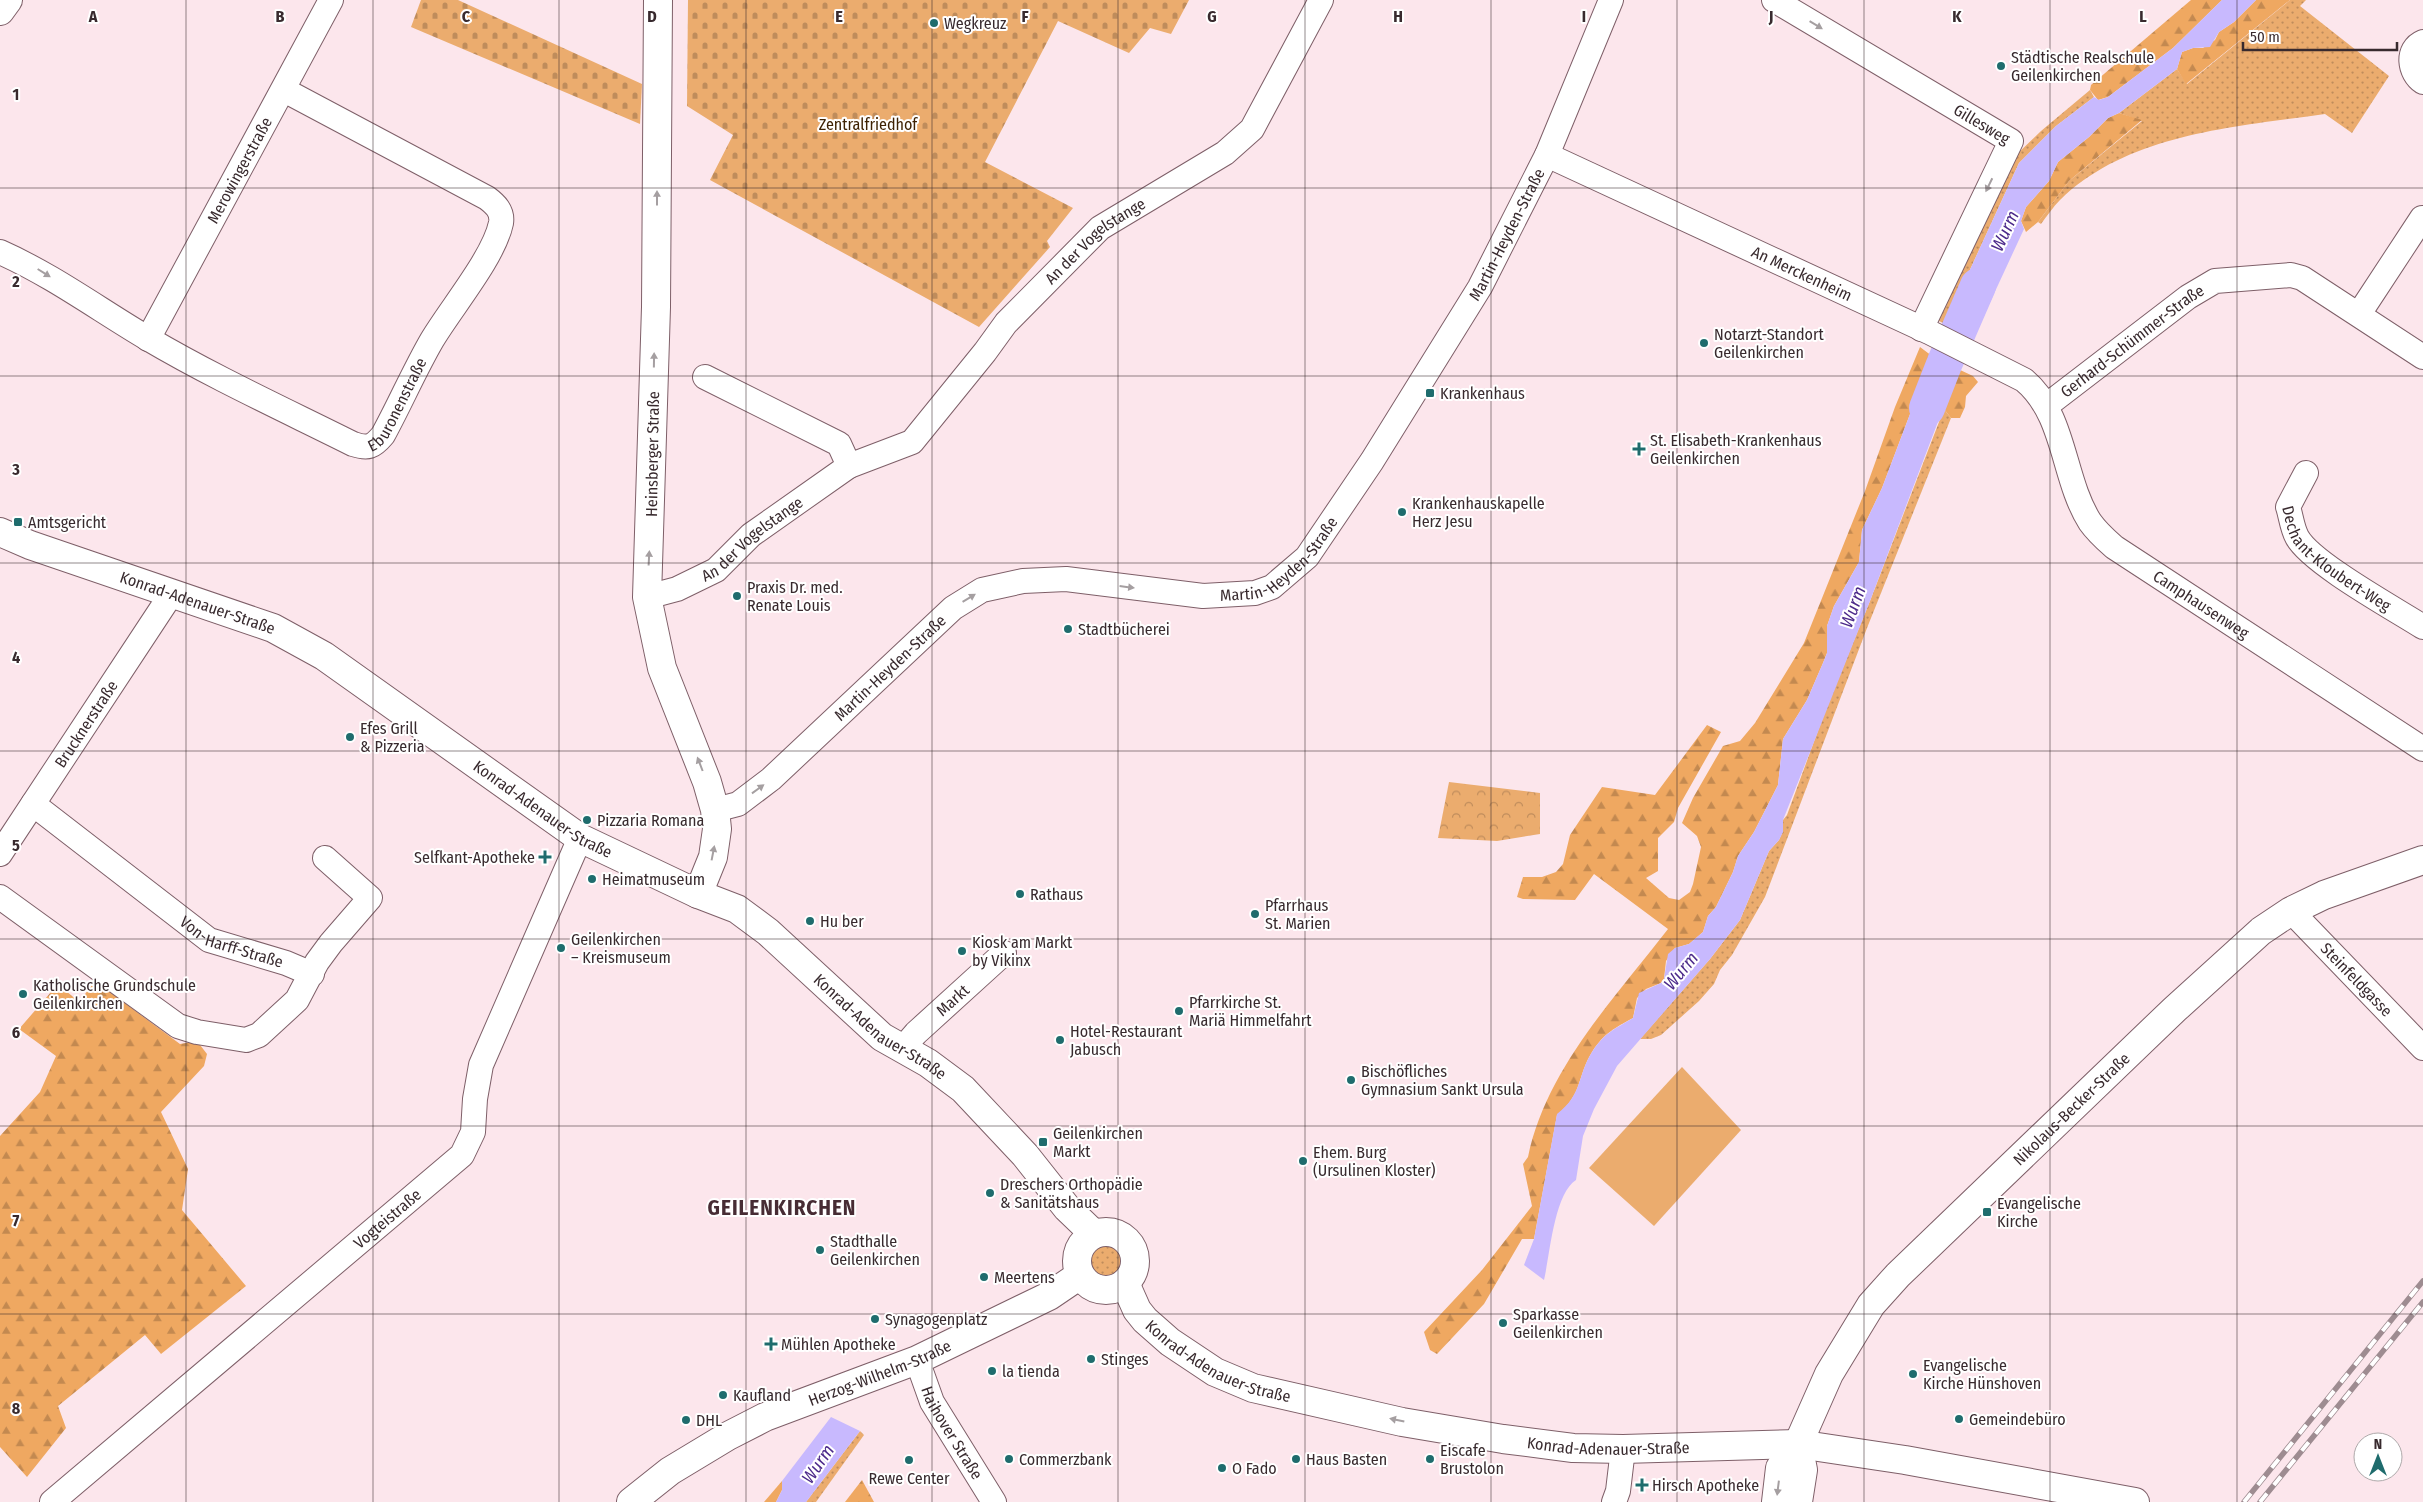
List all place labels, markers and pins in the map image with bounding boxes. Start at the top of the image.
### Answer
place label: Wegkreuz [944,14,1006,33]
marker: Wegkreuz [928,17,940,29]
place label: Städtische Realschule Geilenkirchen [2011,48,2154,85]
marker: Städtische Realschule Geilenkirchen [1995,60,2007,72]
place label: Notarzt-Standort Geilenkirchen [1714,325,1825,362]
marker: Notarzt-Standort Geilenkirchen [1698,337,1710,349]
place label: Krankenhaus [1440,384,1525,403]
marker: Krankenhaus [1424,387,1436,399]
place label: St. Elisabeth-Krankenhaus Geilenkirchen [1650,431,1822,468]
marker: St. Elisabeth-Krankenhaus Geilenkirchen [1632,442,1646,456]
place label: Krankenhauskapelle Herz Jesu [1412,494,1545,531]
marker: Krankenhauskapelle Herz Jesu [1396,506,1408,518]
place label: Amtsgericht [28,513,107,532]
marker: Amtsgericht [12,516,24,528]
place label: Praxis Dr. med. Renate Louis [747,578,843,615]
marker: Praxis Dr. med. Renate Louis [731,590,743,602]
place label: Stadtbücherei [1078,620,1170,639]
marker: Stadtbücherei [1062,623,1074,635]
place label: Efes Grill & Pizzeria [360,719,425,756]
marker: Efes Grill & Pizzeria [344,731,356,743]
place label: Pizzaria Romana [597,811,704,830]
marker: Pizzaria Romana [581,814,593,826]
place label: Selfkant-Apotheke [414,848,535,867]
marker: Selfkant-Apotheke [539,851,551,863]
place label: Heimatmuseum [602,870,705,889]
marker: Heimatmuseum [586,873,598,885]
place label: Rathaus [1030,885,1083,904]
marker: Rathaus [1014,888,1026,900]
place label: Pfarrhaus St. Marien [1265,896,1331,933]
marker: Pfarrhaus St. Marien [1249,908,1261,920]
place label: Hu ber [820,912,864,931]
marker: Hu ber [804,915,816,927]
place label: Geilenkirchen – Kreismuseum [571,930,671,967]
place label: Kiosk am Markt by Vikinx [972,933,1073,970]
marker: Geilenkirchen – Kreismuseum [555,942,567,954]
marker: Kiosk am Markt by Vikinx [956,945,968,957]
place label: Katholische Grundschule Geilenkirchen [33,976,196,1013]
marker: Katholische Grundschule Geilenkirchen [17,988,29,1000]
place label: Pfarrkirche St. Mariä Himmelfahrt [1189,993,1312,1030]
marker: Pfarrkirche St. Mariä Himmelfahrt [1173,1005,1185,1017]
place label: Hotel-Restaurant Jabusch [1070,1022,1183,1059]
marker: Hotel-Restaurant Jabusch [1054,1034,1066,1046]
place label: Bischöfliches Gymnasium Sankt Ursula [1361,1062,1524,1099]
marker: Bischöfliches Gymnasium Sankt Ursula [1345,1074,1357,1086]
place label: Geilenkirchen Markt [1053,1124,1143,1161]
marker: Geilenkirchen Markt [1037,1136,1049,1148]
place label: Ehem. Burg (Ursulinen Kloster) [1313,1143,1436,1180]
marker: Ehem. Burg (Ursulinen Kloster) [1297,1155,1309,1167]
place label: Dreschers Orthopädie & Sanitätshaus [1000,1175,1143,1212]
marker: Dreschers Orthopädie & Sanitätshaus [984,1187,996,1199]
place label: Evangelische Kirche [1997,1194,2081,1231]
marker: Evangelische Kirche [1981,1206,1993,1218]
place label: Stadthalle Geilenkirchen [830,1232,920,1269]
marker: Stadthalle Geilenkirchen [814,1244,826,1256]
place label: Meertens [994,1268,1055,1287]
marker: Meertens [978,1271,990,1283]
place label: Sparkasse Geilenkirchen [1513,1305,1603,1342]
place label: Synagogenplatz [885,1310,987,1329]
marker: Synagogenplatz [869,1313,881,1325]
marker: Sparkasse Geilenkirchen [1497,1317,1509,1329]
place label: Mühlen Apotheke [781,1335,896,1354]
marker: Mühlen Apotheke [765,1338,777,1350]
place label: Stinges [1101,1350,1149,1369]
marker: Stinges [1085,1353,1097,1365]
place label: Evangelische Kirche Hünshoven [1923,1356,2041,1393]
place label: la tienda [1002,1362,1060,1381]
marker: la tienda [986,1365,998,1377]
marker: Evangelische Kirche Hünshoven [1907,1368,1919,1380]
place label: Kaufland [733,1386,791,1405]
marker: Kaufland [717,1389,729,1401]
place label: Gemeindebüro [1969,1410,2066,1429]
place label: DHL [696,1411,722,1430]
marker: Gemeindebüro [1953,1413,1965,1425]
marker: DHL [680,1414,692,1426]
place label: Eiscafe Brustolon [1440,1441,1504,1478]
place label: Commerzbank [1019,1450,1112,1469]
place label: Haus Basten [1306,1450,1387,1469]
marker: Commerzbank [1003,1453,1015,1465]
marker: Haus Basten [1290,1453,1302,1465]
marker: Eiscafe Brustolon [1424,1453,1436,1465]
marker: Rewe Center [903,1454,915,1466]
place label: O Fado [1232,1459,1277,1478]
marker: O Fado [1216,1462,1228,1474]
place label: Rewe Center [868,1469,950,1488]
place label: Hirsch Apotheke [1652,1476,1759,1495]
marker: Hirsch Apotheke [1636,1479,1648,1491]

